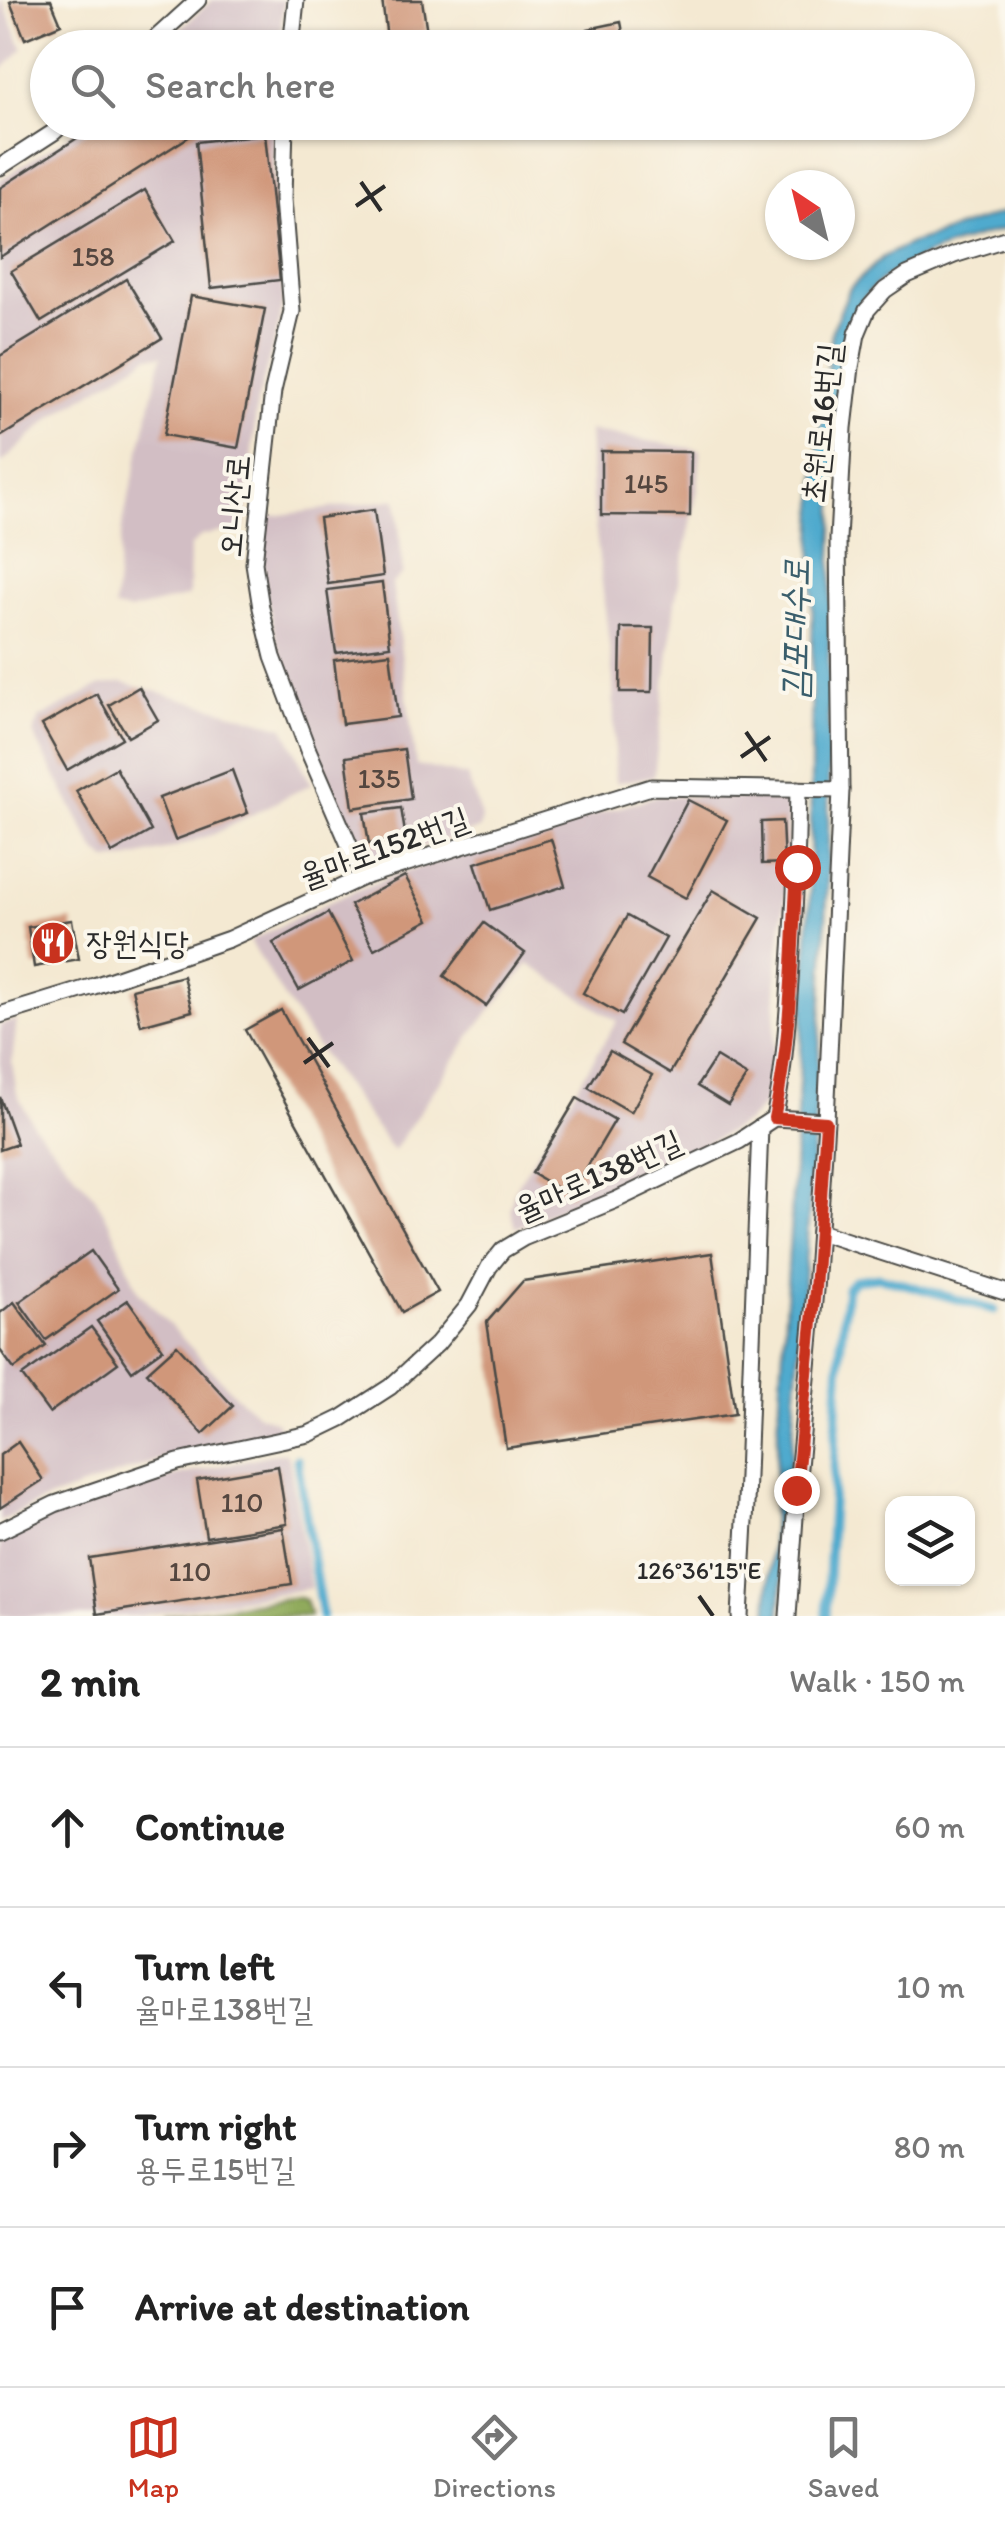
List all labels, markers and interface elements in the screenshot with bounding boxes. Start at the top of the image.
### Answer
search box [30,30,975,140]
icon: search [65,58,120,113]
text: Search here [145,62,336,108]
north arrow [765,170,855,260]
house number: 158 [71,239,115,273]
street label: 초원로16번길 [794,341,848,505]
street label: 오니산로 [211,453,257,559]
house number: 145 [624,466,668,500]
water label: 김포대수로 [773,558,817,700]
house number: 135 [358,761,400,795]
street label: 율마로152번길 [294,799,474,895]
route start [775,845,821,891]
restaurant icon: 장원식당 [30,920,76,966]
place label: 장원식당 [86,924,189,962]
street label: 율마로138번길 [509,1121,687,1229]
route end [774,1468,820,1514]
house number: 110 [220,1485,264,1519]
map controls [885,1496,975,1586]
button: layers [885,1496,975,1586]
house number: 110 [168,1554,212,1588]
text: 126°36'15"E [637,1555,761,1585]
text: 2 min [40,1656,140,1707]
text: Walk · 150 m [789,1662,965,1700]
icon: ahead [40,1800,95,1855]
text: Continue [135,1804,285,1850]
text: 60 m [894,1808,965,1846]
text: Turn left [135,1944,275,1990]
icon: left [40,1960,95,2015]
text: 10 m [896,1968,965,2006]
text: 율마로138번길 [135,1990,314,2028]
text: Turn right [135,2104,297,2150]
icon: right [40,2120,95,2175]
text: 80 m [894,2128,965,2166]
text: 용두로15번길 [135,2150,295,2188]
icon: arrive [40,2280,95,2335]
text: Arrive at destination [135,2284,470,2330]
tab: Map [126,2410,181,2504]
tab: Directions [433,2410,556,2504]
tab: Saved [808,2410,879,2504]

